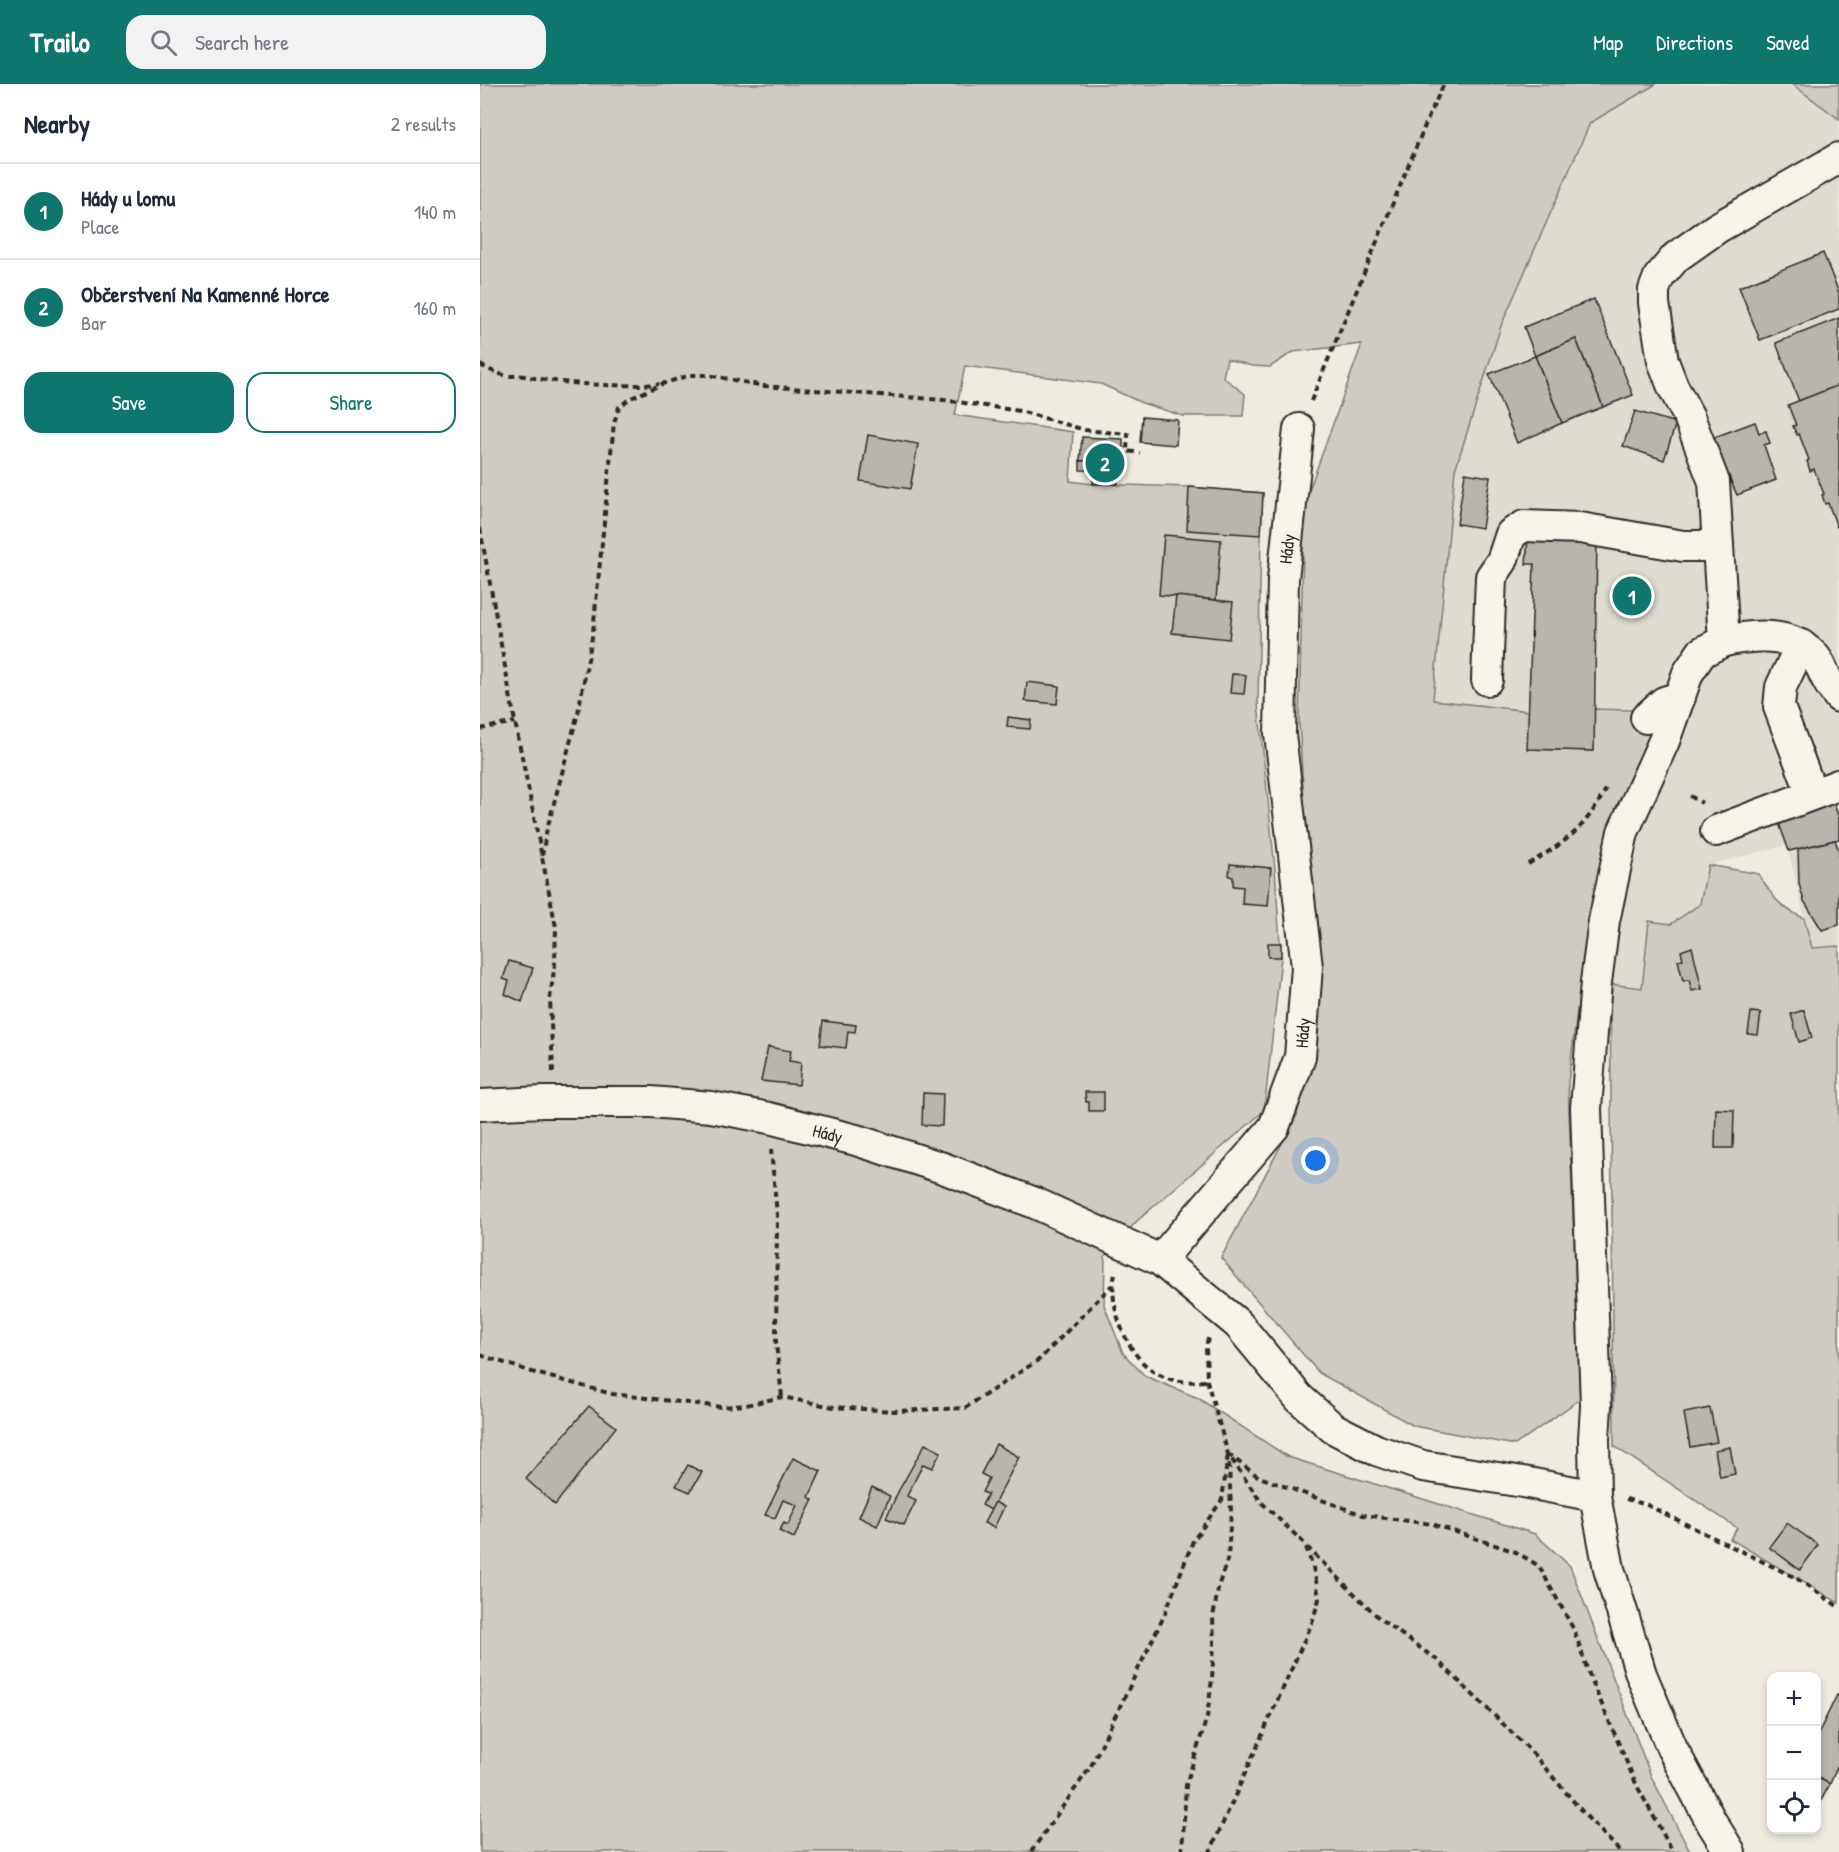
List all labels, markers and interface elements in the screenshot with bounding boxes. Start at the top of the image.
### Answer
search box [126,15,546,69]
text: Trailo [30,23,90,61]
icon: search [147,26,180,59]
text: Search here [195,27,289,57]
text: Map [1593,28,1623,57]
text: Directions [1656,28,1733,57]
text: Saved [1766,28,1809,57]
text: Nearby [24,106,90,141]
text: 2 results [391,110,456,137]
text: Hády u lomu [81,183,175,213]
text: 1 [40,198,47,225]
text: 140 m [414,198,456,225]
text: Place [81,213,120,240]
text: Občerstvení Na Kamenné Horce [81,279,329,309]
text: 2 [39,294,48,321]
text: 160 m [414,294,456,321]
text: Bar [81,309,107,336]
button: Save [24,372,234,433]
button: Share [246,372,456,433]
pin: 2 [1086,440,1124,485]
street label: Hády [1272,532,1300,565]
pin: 1 [1612,574,1652,618]
street label: Hády [1288,1017,1316,1049]
street label: Hády [810,1117,846,1149]
your location [1301,1146,1330,1175]
map controls [1767,1672,1821,1834]
button: + [1767,1672,1821,1726]
button: − [1767,1726,1821,1780]
button: locate [1767,1780,1821,1834]

